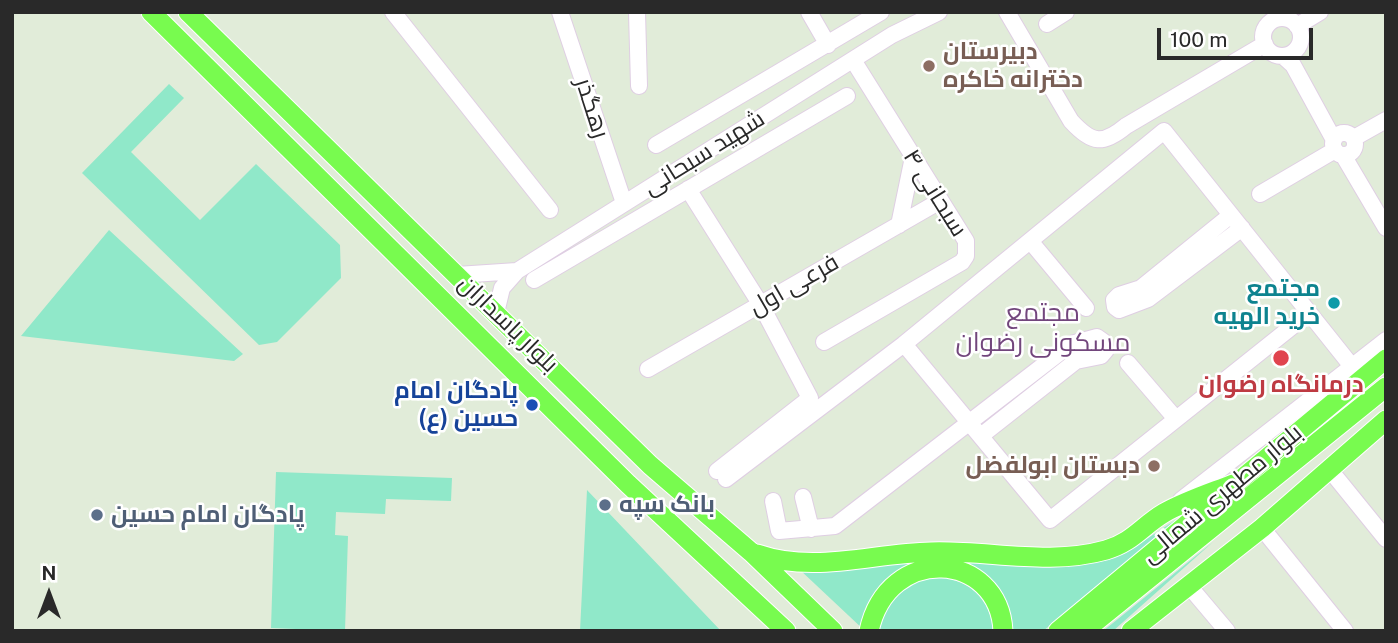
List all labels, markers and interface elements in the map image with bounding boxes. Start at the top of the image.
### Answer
scale bar [1160,14,1316,58]
text: 100 m [1170,27,1227,52]
place label: دبیرستان دخترانه خاکره [943,38,1083,94]
marker: دبیرستان دخترانه خاکره [921,58,937,74]
street label: رهگذر [569,74,615,142]
street label: شهید سبحانی [638,104,770,202]
street label: سبحانی ۴ [897,144,973,242]
street label: فرعی اول [744,248,844,322]
street label: بلوار پاسداران [452,269,564,379]
place label: مجتمع خرید الهیه [1214,275,1320,331]
marker: مجتمع خرید الهیه [1326,295,1342,311]
district label: مجتمع مسکونی رضوان [956,297,1130,358]
marker: درمانگاه رضوان [1271,348,1291,368]
place label: درمانگاه رضوان [1198,371,1364,399]
place label: پادگان امام حسین (ع) [394,377,518,433]
marker: پادگان امام حسین (ع) [524,397,540,413]
street label: بلوار مطهری شمالی [1136,418,1308,570]
place label: دبستان ابولفضل [965,452,1140,480]
marker: دبستان ابولفضل [1146,458,1162,474]
place label: بانک سپه [619,491,715,519]
marker: بانک سپه [597,497,613,513]
place label: پادگان امام حسین [111,501,305,529]
marker: پادگان امام حسین [89,507,105,523]
north arrow [14,559,84,629]
text: N [42,562,56,584]

